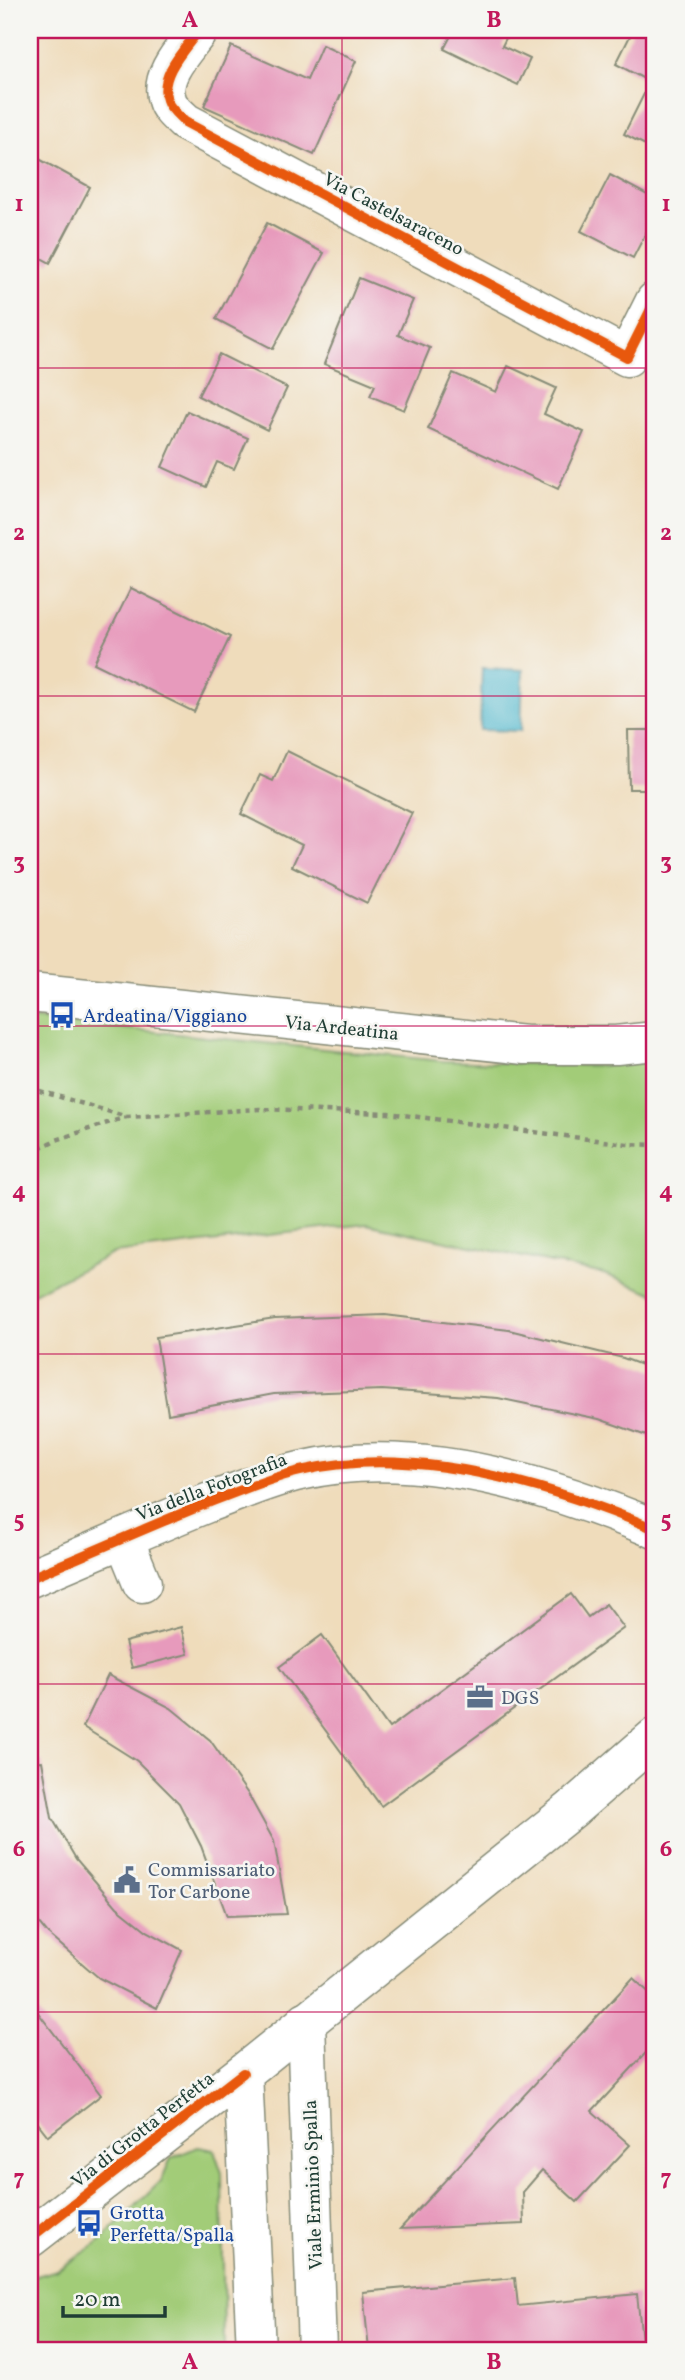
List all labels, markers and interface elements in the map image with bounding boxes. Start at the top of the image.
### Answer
text: A [182,5,198,37]
text: B [486,5,502,37]
street label: Via Castelsaraceno [318,167,468,263]
text: 1 [14,189,24,221]
text: 1 [661,189,671,221]
text: 2 [13,518,25,550]
text: 2 [660,518,672,550]
text: 3 [13,847,25,879]
text: 3 [660,847,672,879]
bus stop icon: Ardeatina/Viggiano [47,1000,77,1030]
place label: Ardeatina/Viggiano [83,1004,247,1030]
street label: Via Ardeatina [283,1010,400,1048]
text: 4 [12,1176,26,1208]
text: 4 [659,1176,673,1208]
street label: Via della Fotografia [132,1447,291,1529]
text: 5 [13,1505,25,1537]
text: 5 [660,1505,672,1537]
office icon: DGS [465,1682,495,1712]
place label: DGS [501,1686,539,1712]
text: 6 [13,1834,25,1866]
text: 6 [660,1834,672,1866]
place label: Commissariato Tor Carbone [148,1858,275,1906]
public building icon: Commissariato Tor Carbone [112,1865,142,1895]
street label: Via di Grotta Perfetta [66,2066,220,2195]
street label: Viale Erminio Spalla [298,2099,330,2270]
text: 7 [14,2163,25,2195]
text: 7 [661,2163,672,2195]
place label: Grotta Perfetta/Spalla [110,2201,234,2249]
bus stop icon: Grotta Perfetta/Spalla [74,2208,104,2238]
scale bar [63,2275,164,2319]
text: 20 m [74,2286,120,2315]
text: A [182,2347,198,2379]
text: B [486,2347,502,2379]

